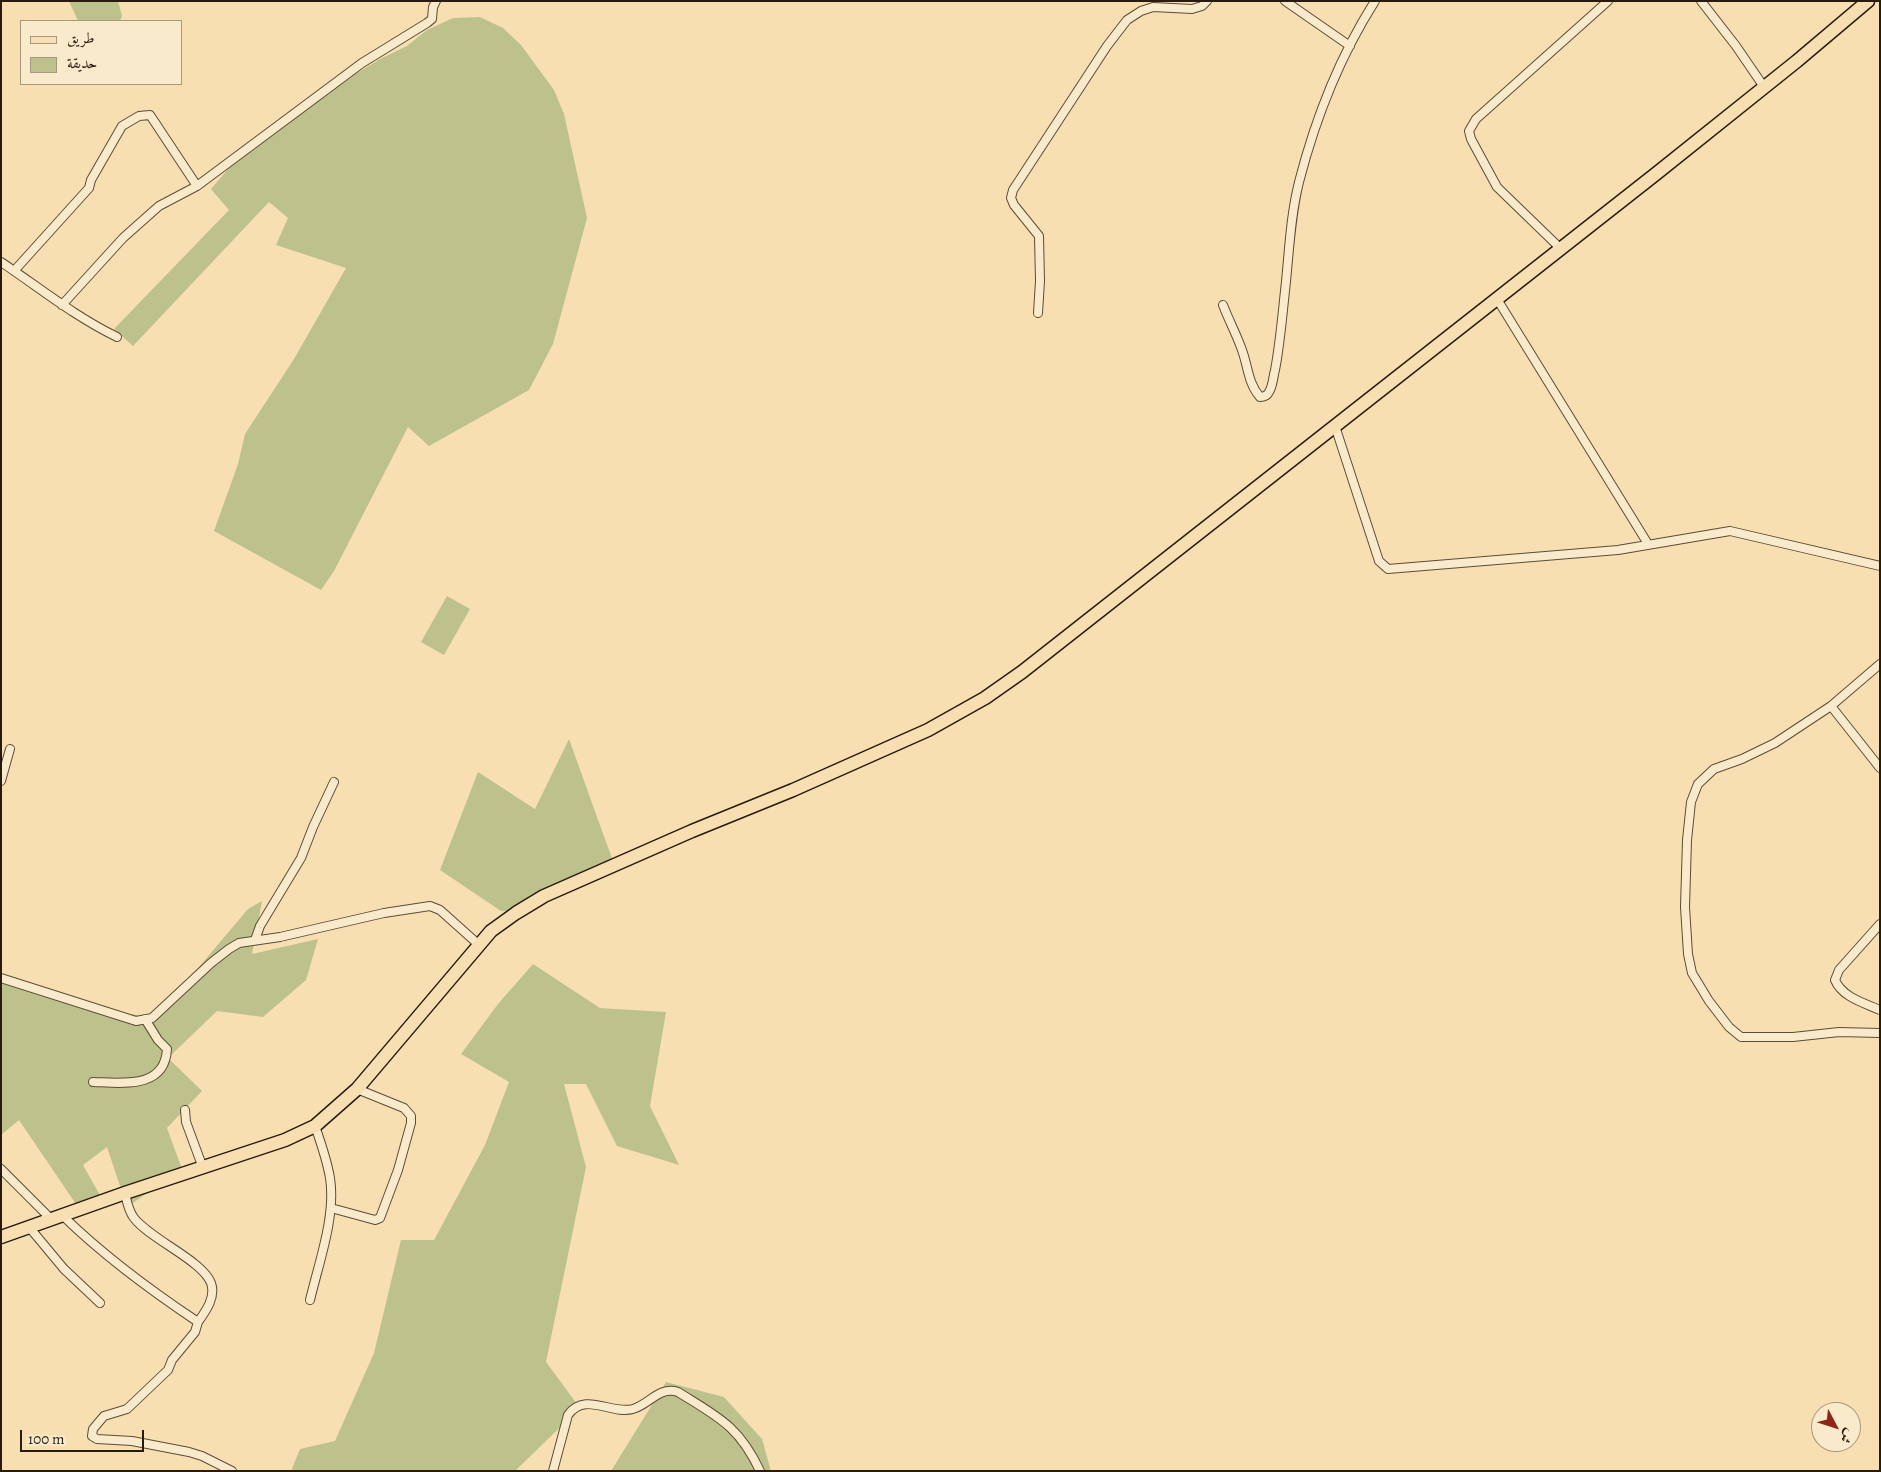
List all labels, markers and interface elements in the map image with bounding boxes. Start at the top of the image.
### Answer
legend [20,20,182,85]
text: طريق [67,28,94,48]
text: حديقة [67,53,97,73]
north arrow [1811,1402,1861,1452]
scale bar [22,1420,146,1452]
text: ش [1835,1425,1859,1448]
text: 100 m [28,1429,65,1449]

